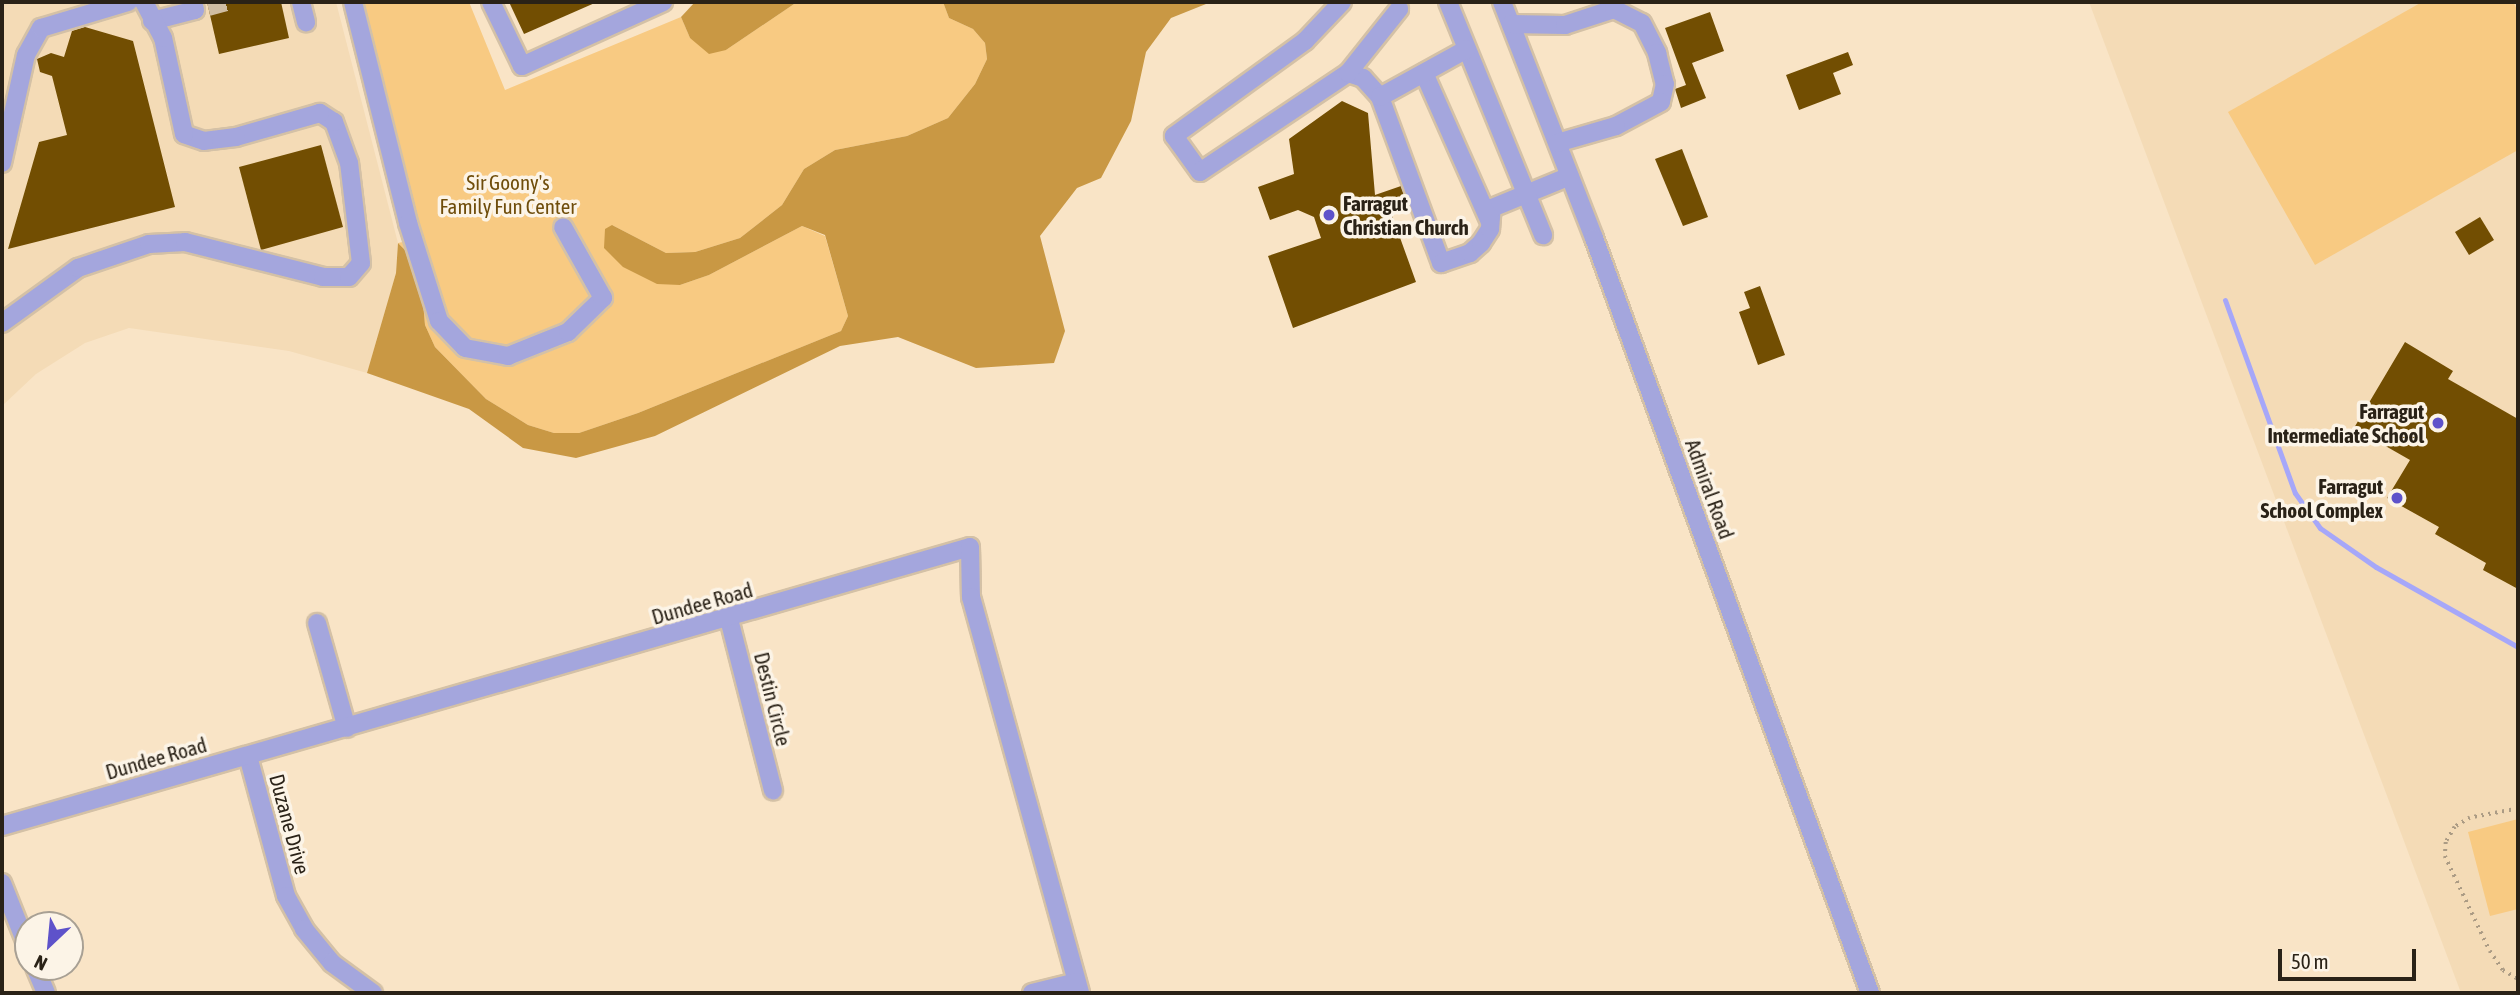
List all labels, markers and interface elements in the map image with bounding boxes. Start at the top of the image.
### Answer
park label: Sir Goony's Family Fun Center [440,169,576,219]
place label: Farragut Christian Church [1343,190,1469,240]
marker: Farragut Christian Church [1321,207,1337,223]
place label: Farragut Intermediate School [2267,398,2424,448]
marker: Farragut Intermediate School [2430,415,2446,431]
street label: Admiral Road [1680,436,1740,542]
place label: Farragut School Complex [2260,473,2383,523]
marker: Farragut School Complex [2389,490,2405,506]
street label: Dundee Road [649,577,755,629]
street label: Destin Circle [749,649,797,749]
street label: Dundee Road [103,732,209,784]
street label: Duzane Drive [265,771,315,877]
north arrow [14,911,84,981]
scale bar [2282,936,2420,980]
text: 50 m [2291,949,2329,973]
text: N [31,951,51,975]

